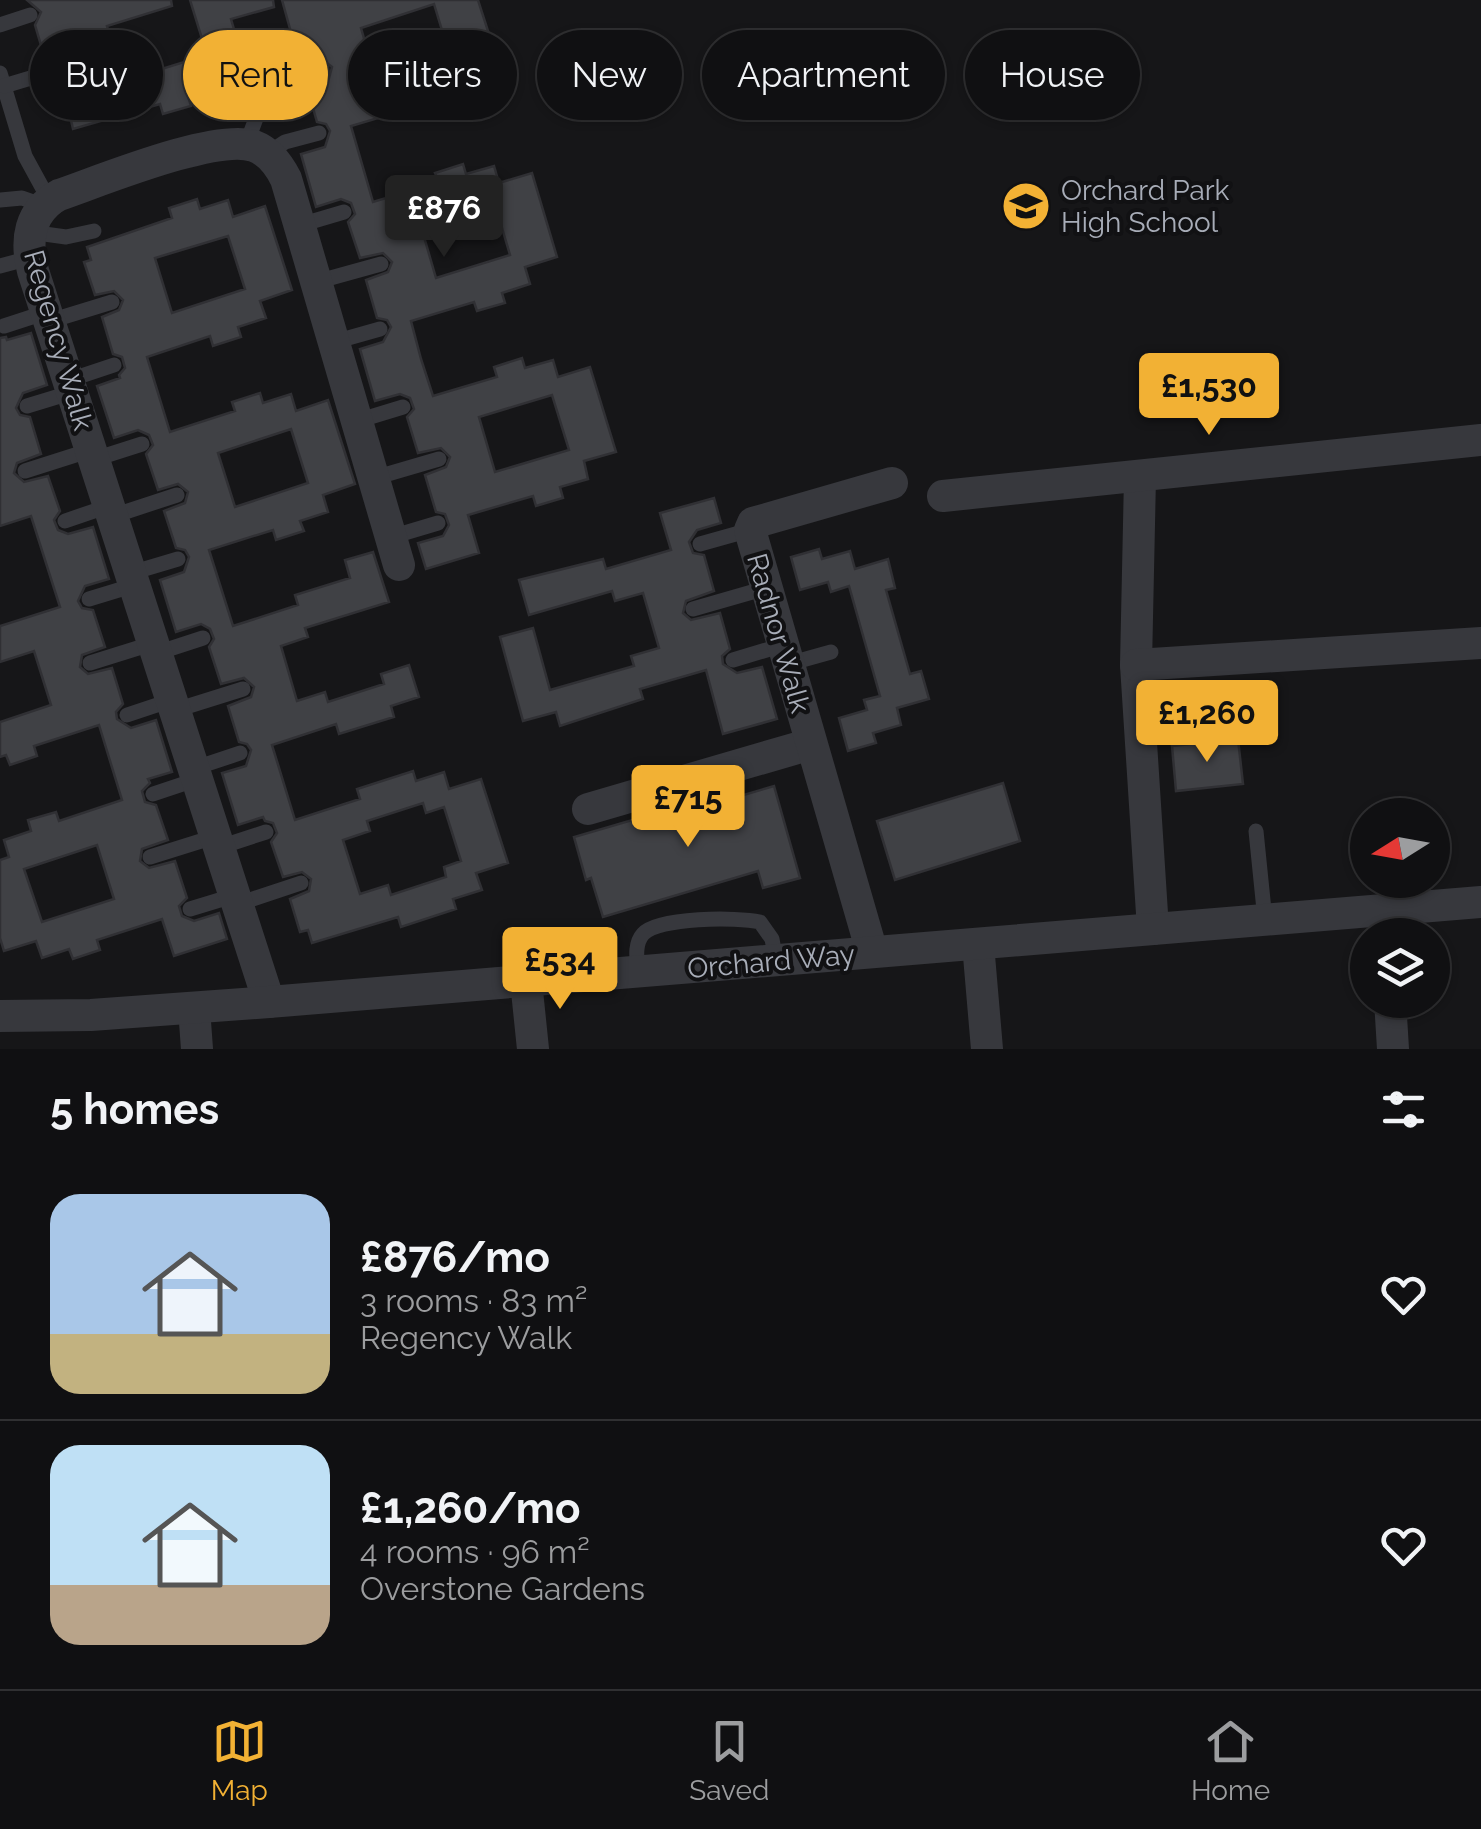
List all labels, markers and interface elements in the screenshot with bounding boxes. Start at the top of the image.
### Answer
chip: Buy [30,30,163,120]
chip: Rent [183,30,328,120]
chip: Filters [348,30,517,120]
chip: New [537,30,682,120]
chip: Apartment [702,30,945,120]
chip: House [965,30,1140,120]
place label: Orchard Park High School [1061,174,1230,239]
pin: £876 [385,175,503,260]
school or university icon: Orchard Park High School [1000,180,1052,232]
text: £876 [407,189,481,226]
street label: Regency Walk [17,246,100,434]
pin: £1,530 [1128,353,1290,438]
text: £1,530 [1161,367,1257,404]
street label: Radnor Walk [740,549,817,717]
pin: £1,260 [1126,680,1288,765]
text: £1,260 [1158,694,1256,731]
pin: £715 [629,765,747,850]
text: £715 [654,779,722,816]
north arrow [1350,798,1450,898]
map controls [1350,798,1450,1018]
button: layers [1350,918,1450,1018]
pin: £534 [501,927,619,1012]
street label: Orchard Way [686,938,856,985]
text: £534 [524,941,596,978]
icon: filters [1376,1082,1431,1137]
text: 5 homes [50,1085,219,1134]
text: £876/mo [360,1233,550,1282]
icon: home [130,1234,250,1354]
icon: heart [1376,1267,1431,1322]
text: 3 rooms · 83 m² [360,1282,587,1319]
text: Regency Walk [360,1319,572,1356]
text: £1,260/mo [360,1484,580,1533]
icon: home [130,1485,250,1605]
icon: heart [1376,1518,1431,1573]
text: 4 rooms · 96 m² [360,1533,590,1570]
text: Overstone Gardens [360,1570,645,1607]
tab: Map [211,1714,268,1807]
tab: Saved [689,1714,769,1807]
tab: Home [1191,1714,1270,1807]

